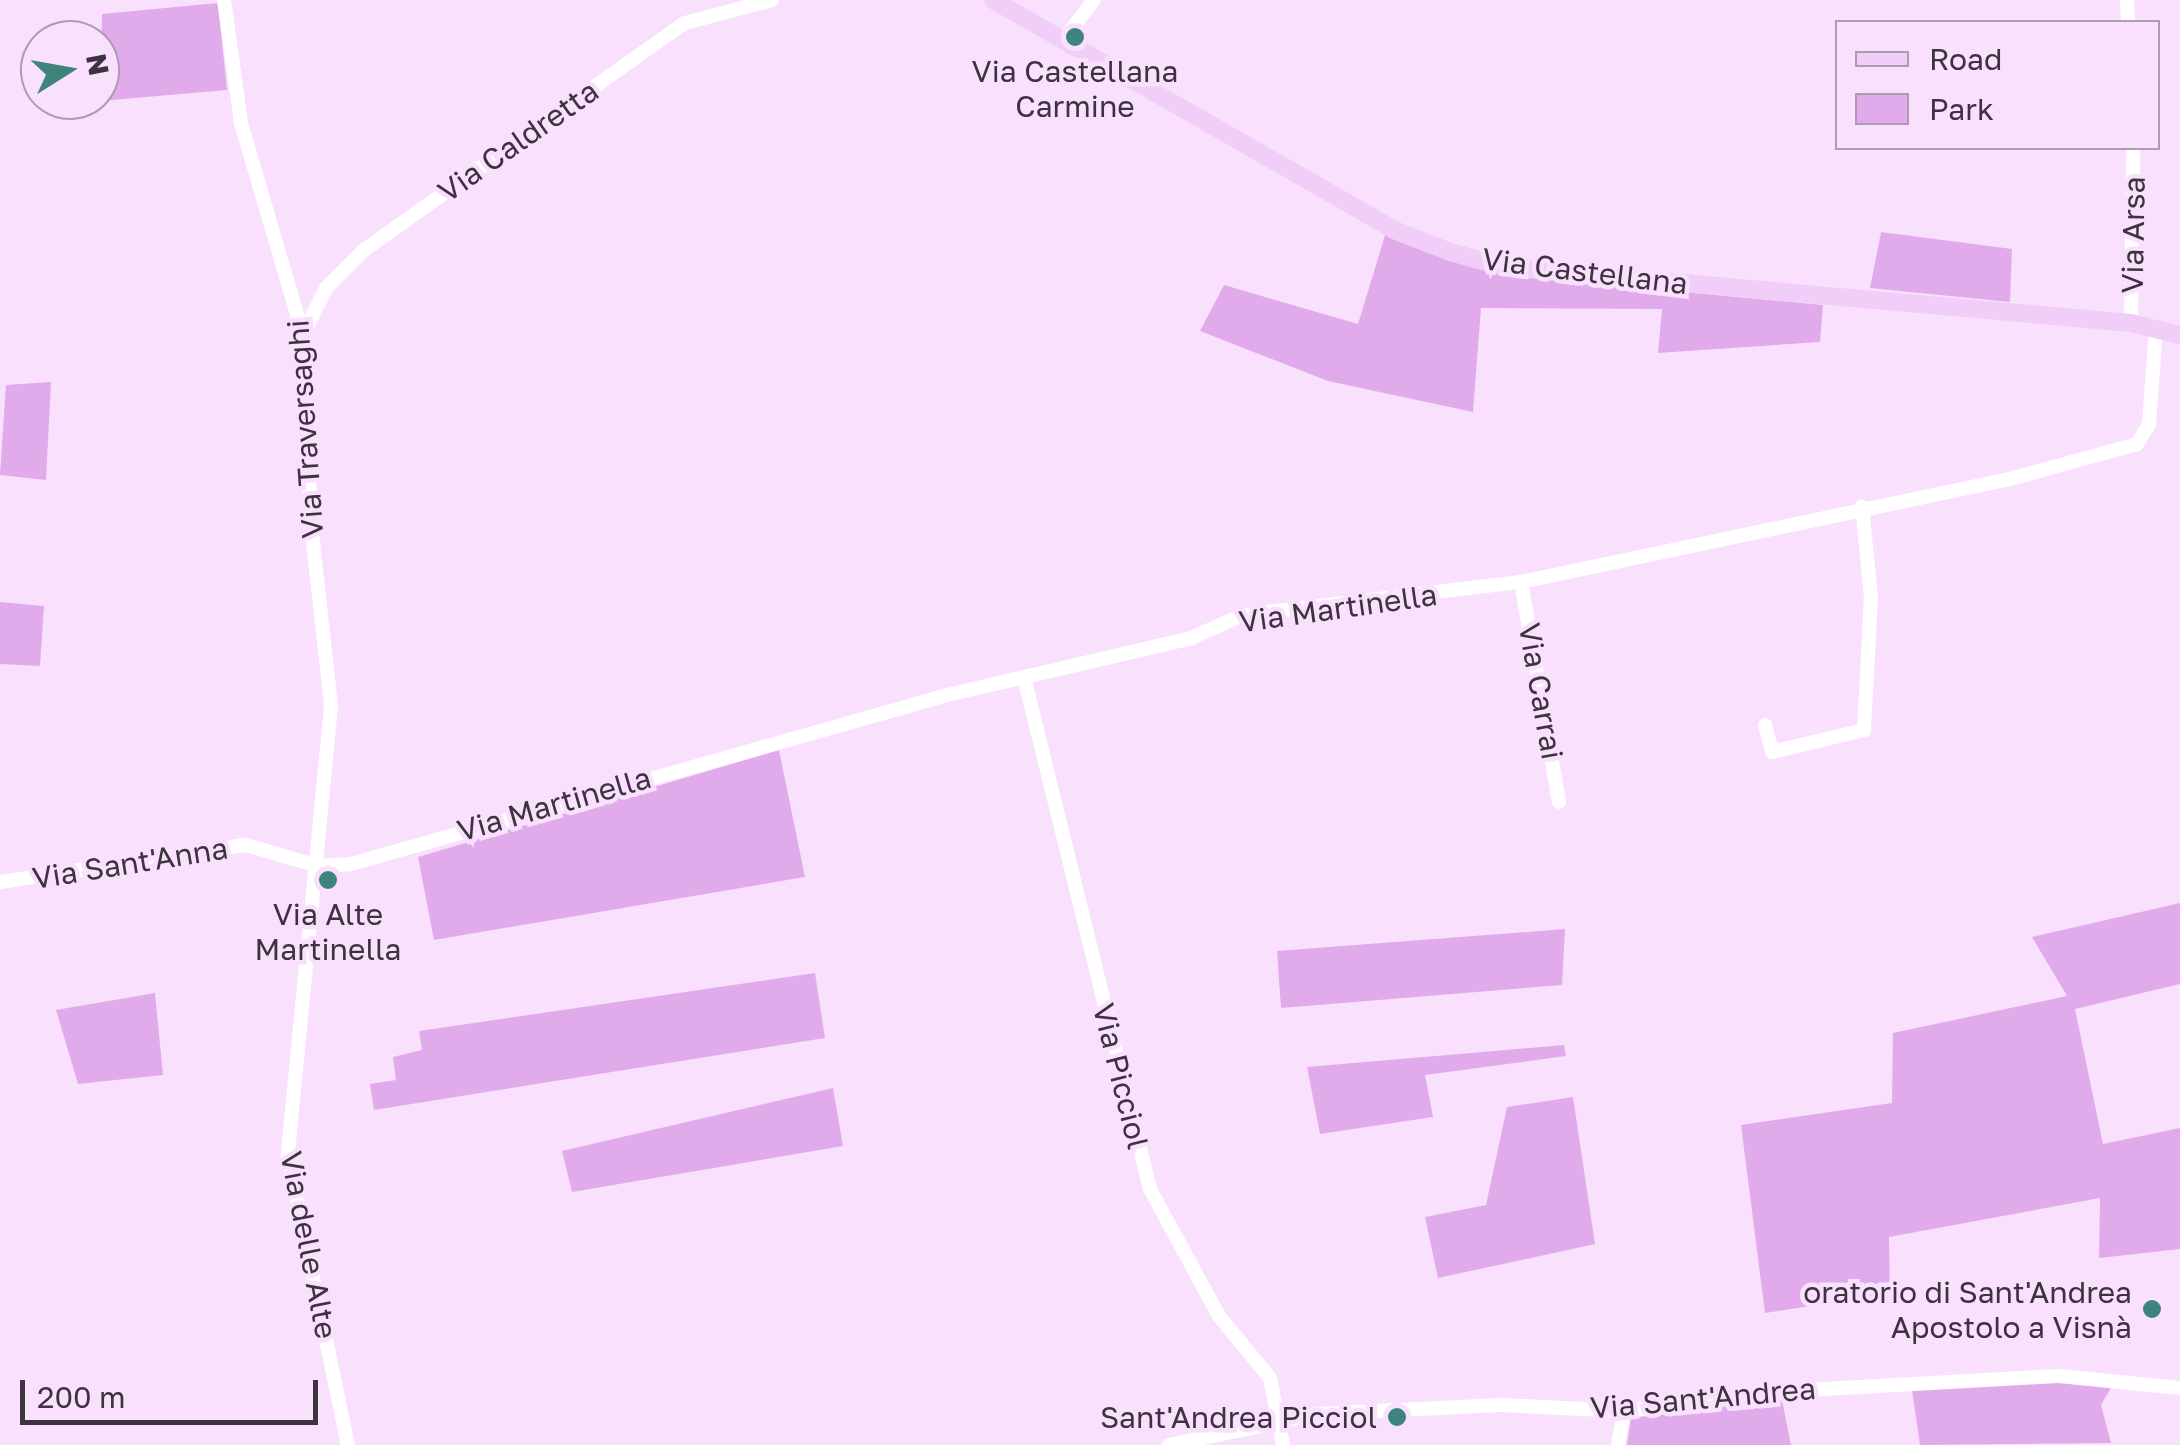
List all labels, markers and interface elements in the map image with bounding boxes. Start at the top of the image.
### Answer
north arrow [20,20,120,120]
legend [1835,20,2160,150]
marker: Via Castellana Carmine [1064,26,1086,48]
text: Road [1929,41,2003,77]
text: N [80,51,116,78]
place label: Via Castellana Carmine [972,53,1178,124]
street label: Via Caldretta [431,73,605,209]
text: Park [1929,91,1994,127]
street label: Via Arsa [2114,176,2152,294]
street label: Via Castellana [1480,241,1690,301]
street label: Via Traversaghi [279,318,331,540]
street label: Via Martinella [1237,576,1439,640]
street label: Via Carrai [1511,620,1571,762]
street label: Via Martinella [453,759,655,849]
street label: Via Sant'Anna [30,830,230,896]
marker: Via Alte Martinella [317,869,339,891]
place label: Via Alte Martinella [254,896,402,966]
street label: Via Picciol [1086,1000,1156,1152]
street label: Via delle Alte [273,1148,345,1342]
place label: oratorio di Sant'Andrea Apostolo a Visnà [1803,1274,2132,1344]
marker: oratorio di Sant'Andrea Apostolo a Visnà [2141,1298,2163,1320]
scale bar [25,1360,322,1422]
street label: Via Sant'Andrea [1589,1370,1817,1426]
text: 200 m [37,1379,126,1415]
place label: Sant'Andrea Picciol [1100,1399,1377,1435]
marker: Sant'Andrea Picciol [1386,1406,1408,1428]

